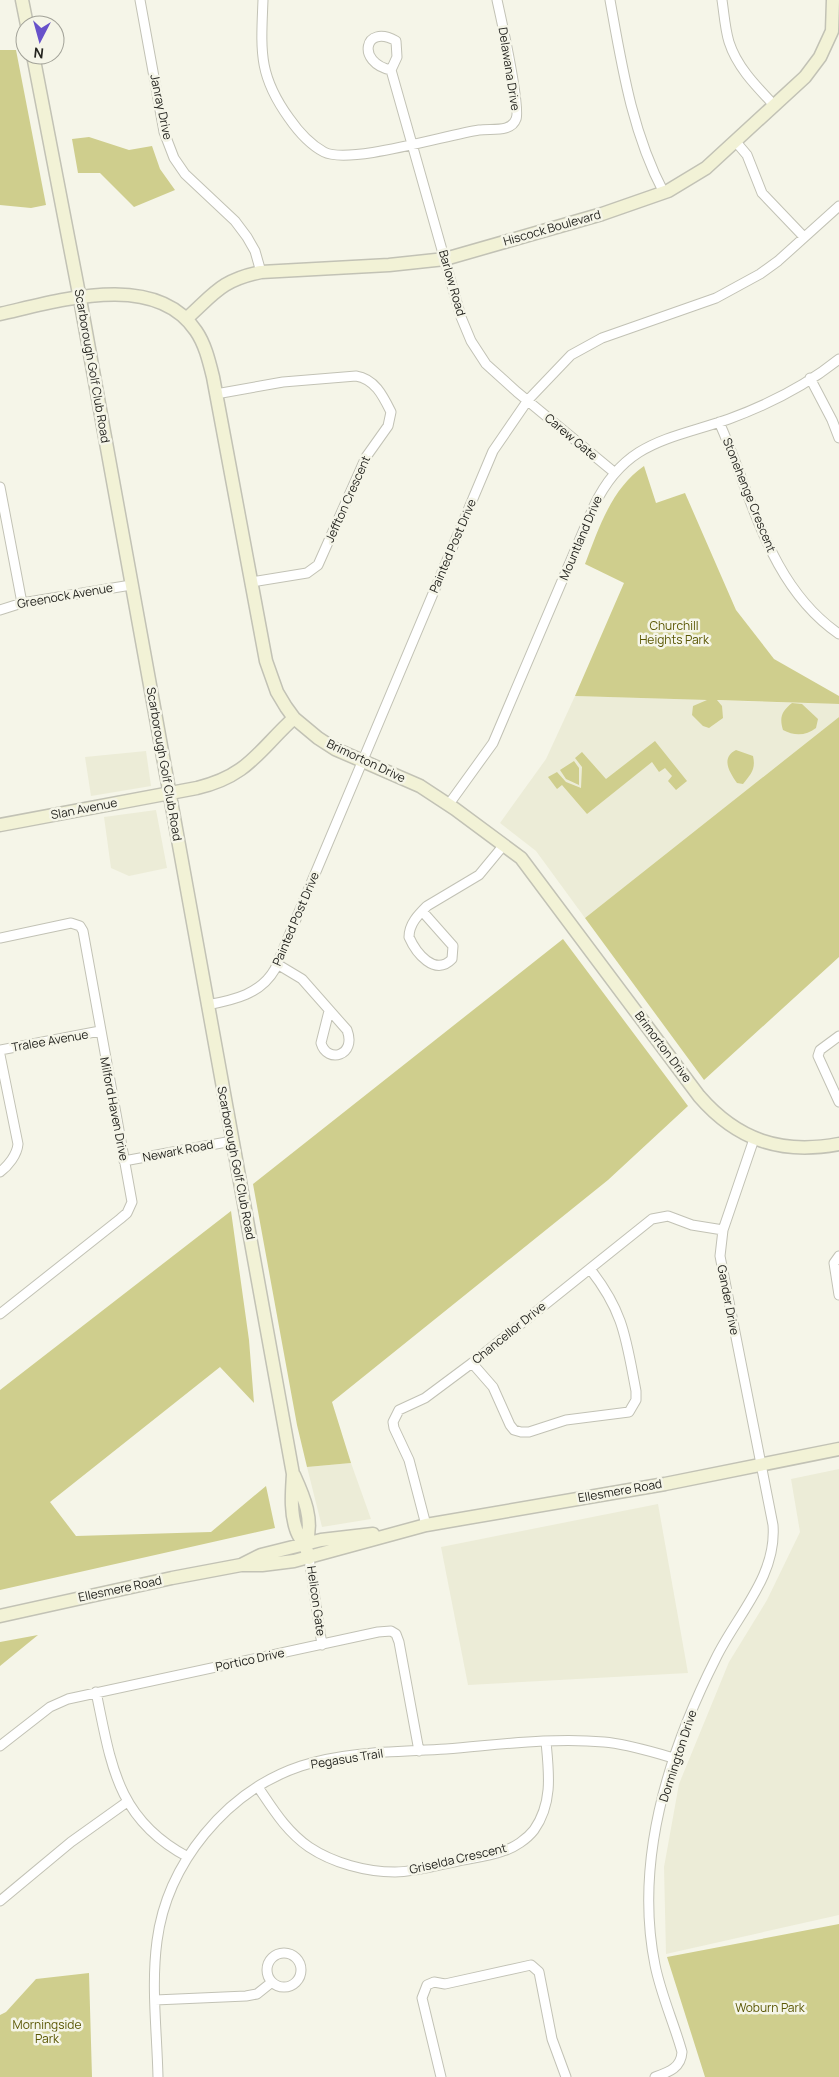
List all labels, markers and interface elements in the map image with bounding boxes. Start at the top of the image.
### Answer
north arrow [15,15,65,65]
street label: Delawana Drive [495,26,524,112]
text: N [33,43,45,63]
street label: Janray Drive [146,73,177,141]
street label: Hiscock Boulevard [501,205,603,250]
street label: Barlow Road [435,248,470,318]
street label: Scarborough Golf Club Road [71,288,114,444]
street label: Carew Gate [541,409,602,464]
street label: Stonehenge Crescent [719,435,780,555]
street label: Jeffton Crescent [321,453,374,545]
street label: Mountland Drive [555,493,606,583]
street label: Painted Post Drive [425,496,480,595]
street label: Greenock Avenue [16,579,114,612]
park label: Churchill Heights Park [639,617,710,648]
street label: Scarborough Golf Club Road [143,686,186,842]
street label: Brimorton Drive [324,735,408,786]
street label: Slan Avenue [49,794,119,823]
street label: Painted Post Drive [268,869,323,968]
street label: Brimorton Drive [631,1008,696,1086]
street label: Tralee Avenue [10,1025,90,1056]
street label: Milford Haven Drive [96,1056,133,1162]
street label: Scarborough Golf Club Road [213,1085,260,1241]
street label: Newark Road [141,1135,215,1166]
street label: Gander Drive [713,1263,744,1336]
street label: Chancellor Drive [468,1298,549,1368]
street label: Ellesmere Road [577,1475,663,1506]
street label: Helicon Gate [303,1565,330,1637]
street label: Ellesmere Road [77,1571,163,1606]
street label: Portico Drive [214,1644,286,1675]
street label: Dormington Drive [655,1708,700,1804]
street label: Pegasus Trail [310,1744,384,1773]
street label: Griselda Crescent [408,1839,508,1878]
park label: Woburn Park [735,1999,806,2016]
park label: Morningside Park [13,2016,81,2047]

